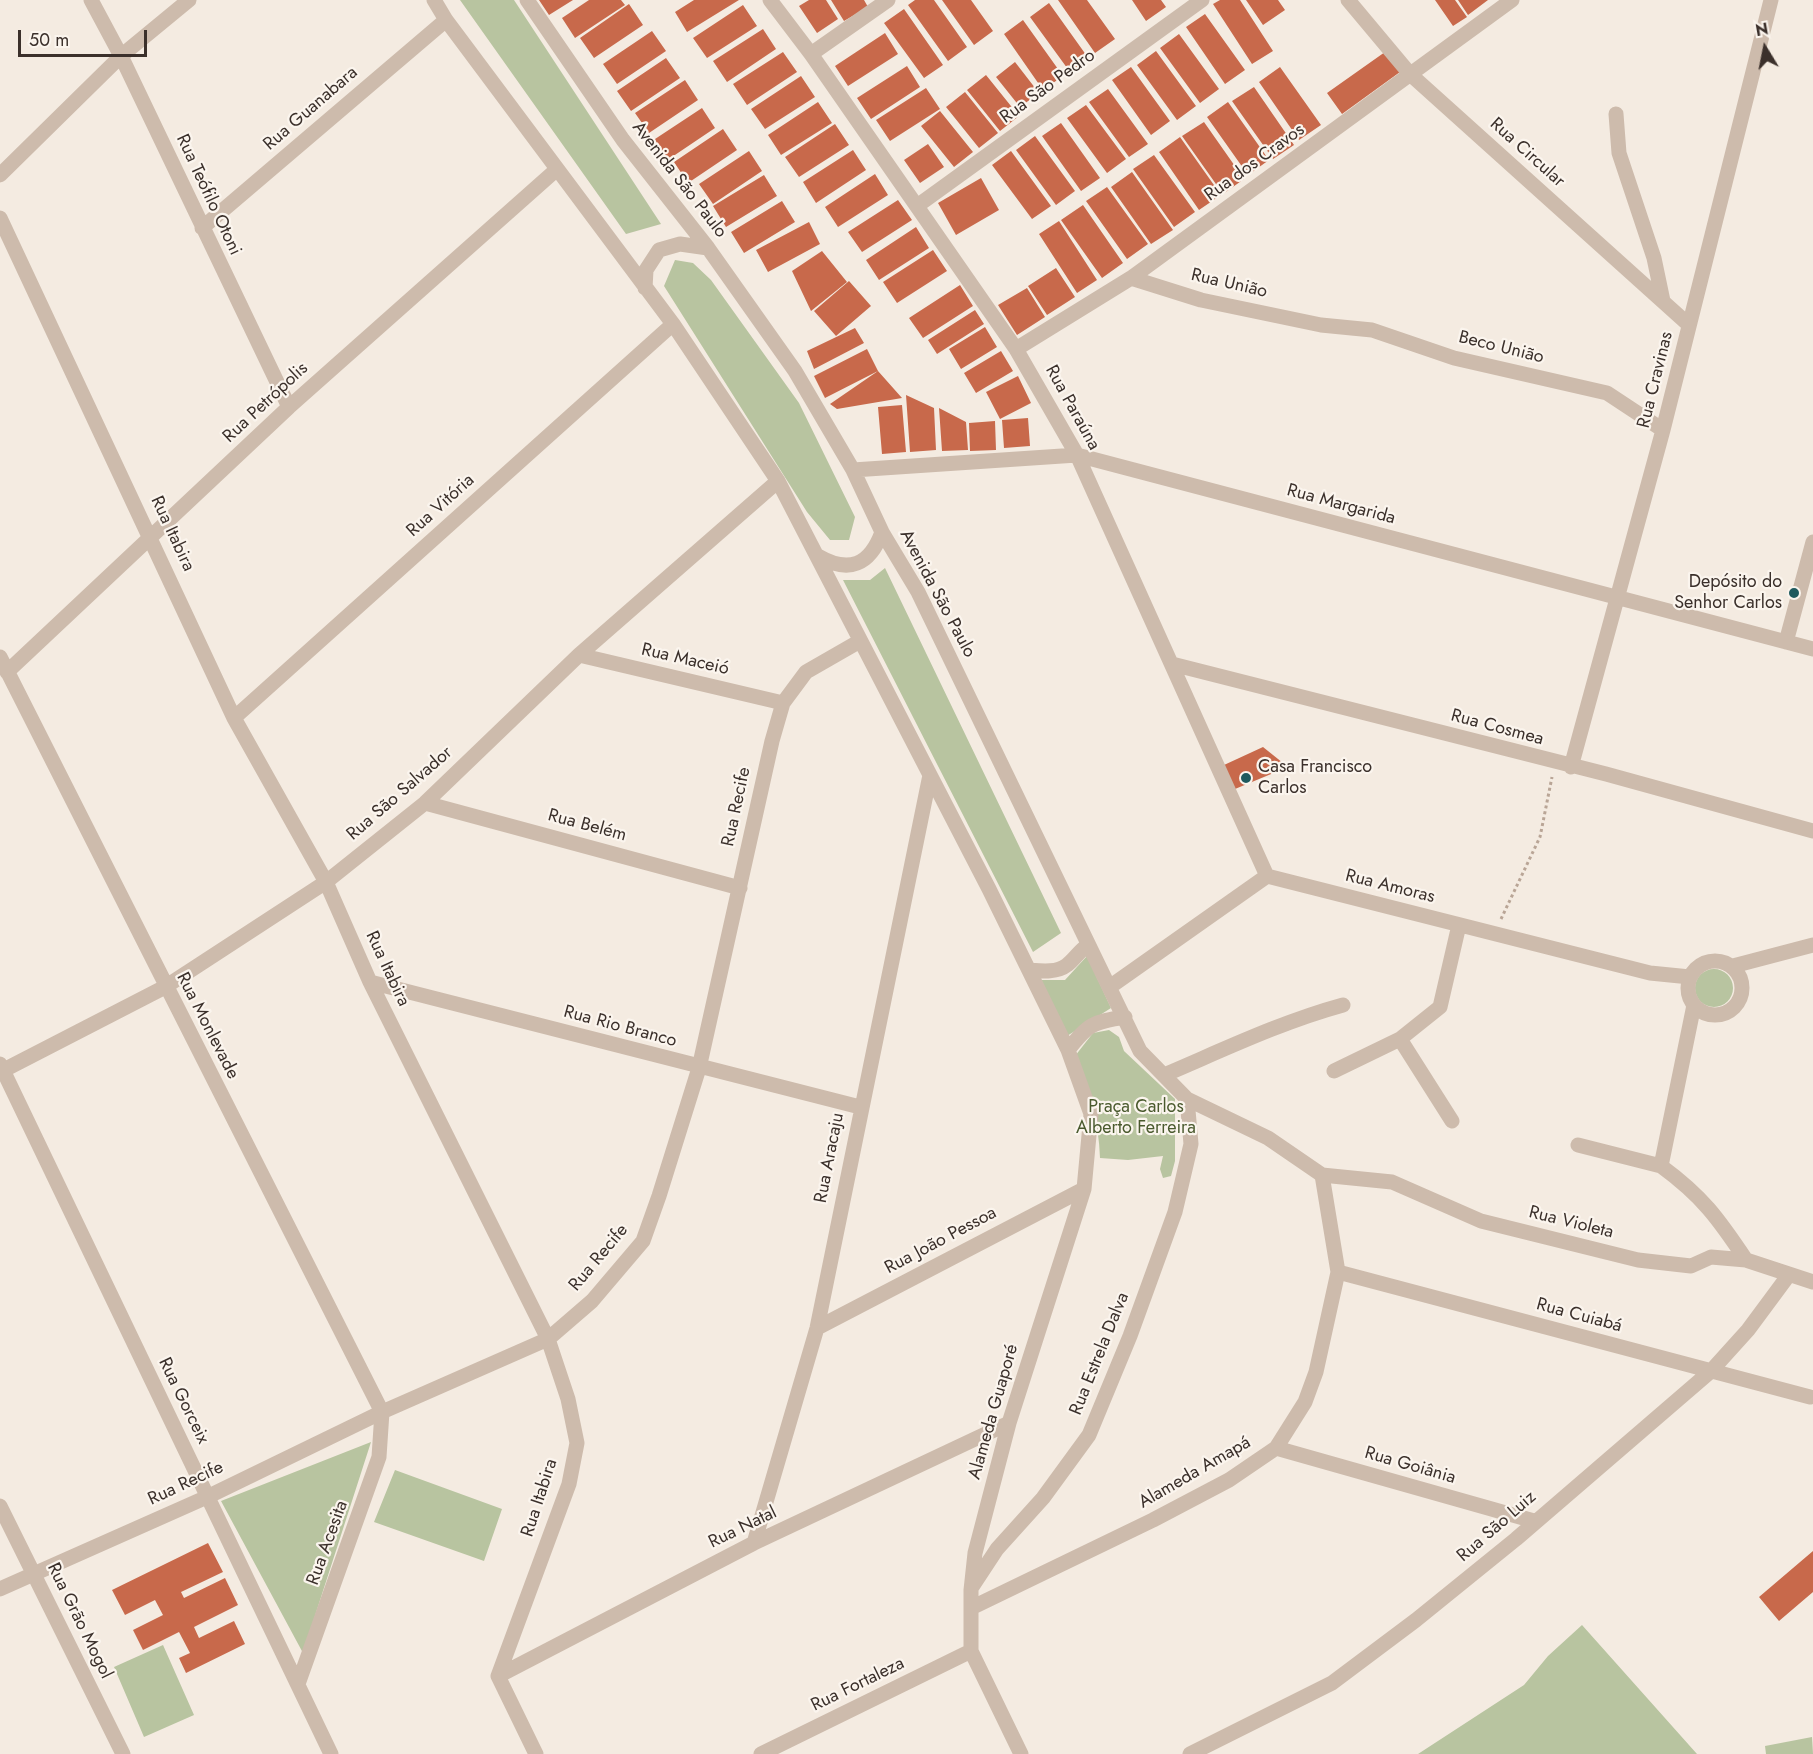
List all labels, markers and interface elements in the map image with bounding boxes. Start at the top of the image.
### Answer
text: N [1754,17,1770,42]
scale bar [21,18,150,56]
north arrow [1735,18,1795,78]
text: 50 m [29,27,69,53]
street label: Rua São Pedro [996,45,1100,129]
street label: Rua Guanabara [260,62,362,156]
street label: Rua Circular [1485,114,1569,192]
street label: Avenida São Paulo [627,118,731,242]
street label: Rua dos Cravos [1201,120,1309,206]
street label: Rua Teófilo Otoni [171,131,245,259]
street label: Rua União [1189,265,1269,303]
street label: Beco União [1456,327,1546,369]
street label: Rua Cravinas [1634,330,1678,430]
street label: Rua Petrópolis [219,358,313,448]
street label: Rua Paraúna [1040,362,1104,454]
street label: Rua Vitória [403,470,479,542]
street label: Rua Margarida [1284,480,1398,530]
street label: Rua Itabira [145,493,199,575]
street label: Avenida São Paulo [894,526,980,662]
place label: Depósito do Senhor Carlos [1674,572,1782,614]
marker: Depósito do Senhor Carlos [1787,586,1801,600]
street label: Rua Maceió [639,639,731,681]
street label: Rua Cosmea [1448,705,1546,751]
street label: Rua São Salvador [343,742,457,846]
place label: Casa Francisco Carlos [1258,757,1372,800]
street label: Rua Recife [718,765,756,849]
marker: Casa Francisco Carlos [1239,771,1253,785]
street label: Rua Belém [545,805,629,847]
street label: Rua Amoras [1343,865,1437,909]
street label: Rua Itabira [360,928,414,1010]
street label: Rua Monlevade [171,969,243,1083]
street label: Rua Rio Branco [561,1002,679,1052]
park label: Praça Carlos Alberto Ferreira [1076,1097,1196,1140]
street label: Rua Aracaju [811,1111,849,1205]
street label: Rua Violeta [1526,1202,1616,1244]
street label: Rua João Pessoa [882,1203,1000,1279]
street label: Rua Recife [565,1220,633,1296]
street label: Rua Estrela Dalva [1066,1290,1134,1418]
street label: Rua Cuiabá [1534,1294,1624,1338]
street label: Alameda Guaporé [964,1342,1024,1482]
street label: Rua Gorceix [153,1354,213,1448]
street label: Alameda Amapá [1135,1432,1255,1514]
street label: Rua Goiânia [1362,1443,1458,1489]
street label: Rua Itabira [517,1456,563,1540]
street label: Rua Recife [145,1457,227,1511]
street label: Rua São Luiz [1453,1487,1541,1567]
street label: Rua Acesita [303,1498,353,1588]
street label: Rua Natal [705,1502,781,1554]
street label: Rua Grão Mogol [42,1560,116,1682]
street label: Rua Fortaleza [808,1653,908,1717]

